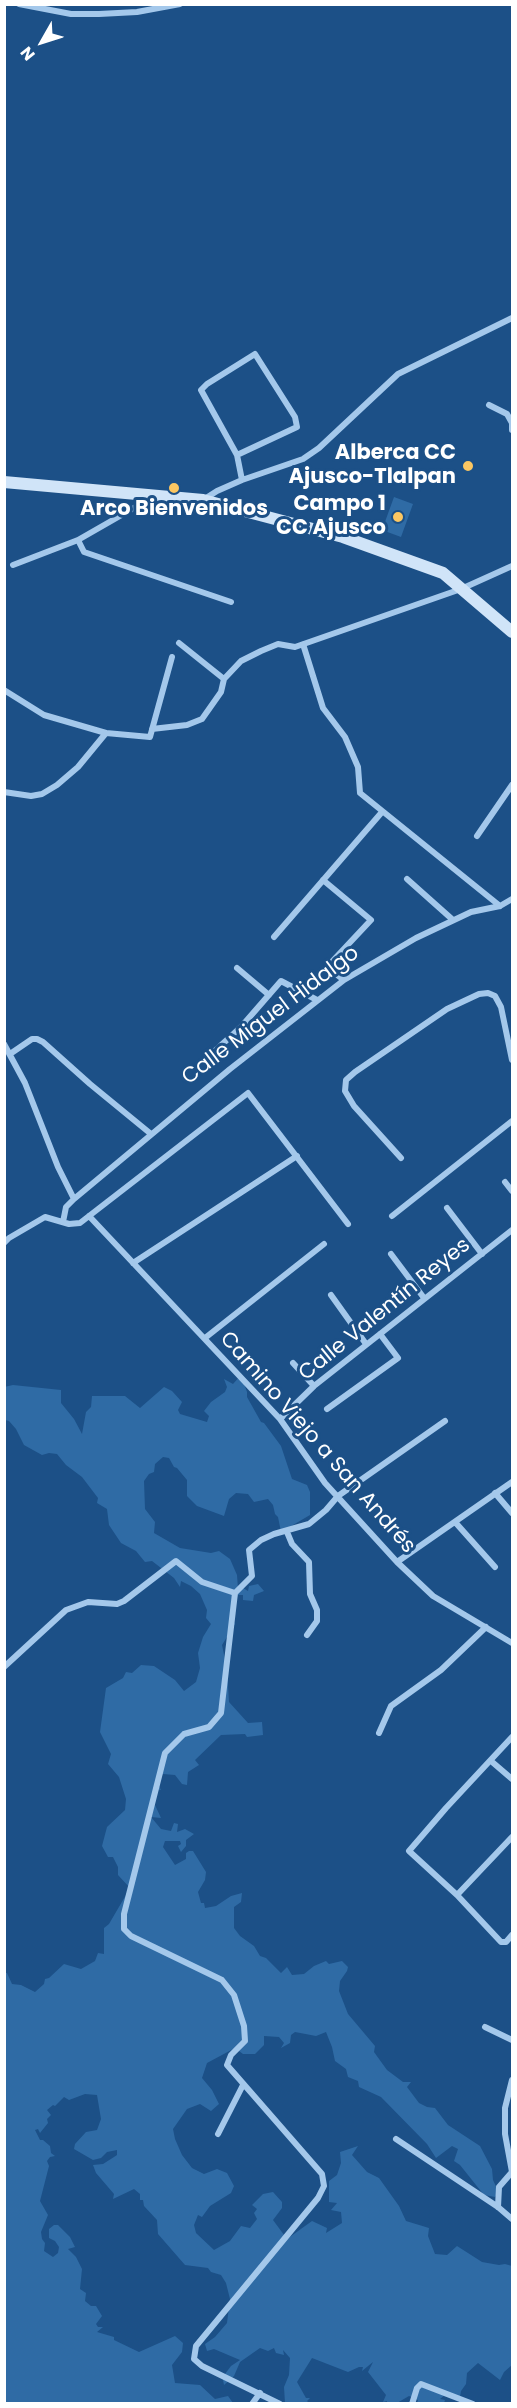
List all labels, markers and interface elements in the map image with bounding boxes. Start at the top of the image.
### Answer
north arrow [12,12,72,72]
text: N [15,42,40,66]
place label: Alberca CC Ajusco-Tlalpan [288,441,456,491]
marker: Alberca CC Ajusco-Tlalpan [461,459,475,473]
marker: Arco Bienvenidos [167,481,181,495]
place label: Campo 1 CC Ajusco [276,492,386,542]
place label: Arco Bienvenidos [80,497,268,523]
marker: Campo 1 CC Ajusco [391,510,405,524]
street label: Calle Miguel Hidalgo [178,941,364,1091]
street label: Calle Valentín Reyes [294,1233,476,1387]
street label: Camino Viejo a San Andrés [214,1327,420,1559]

